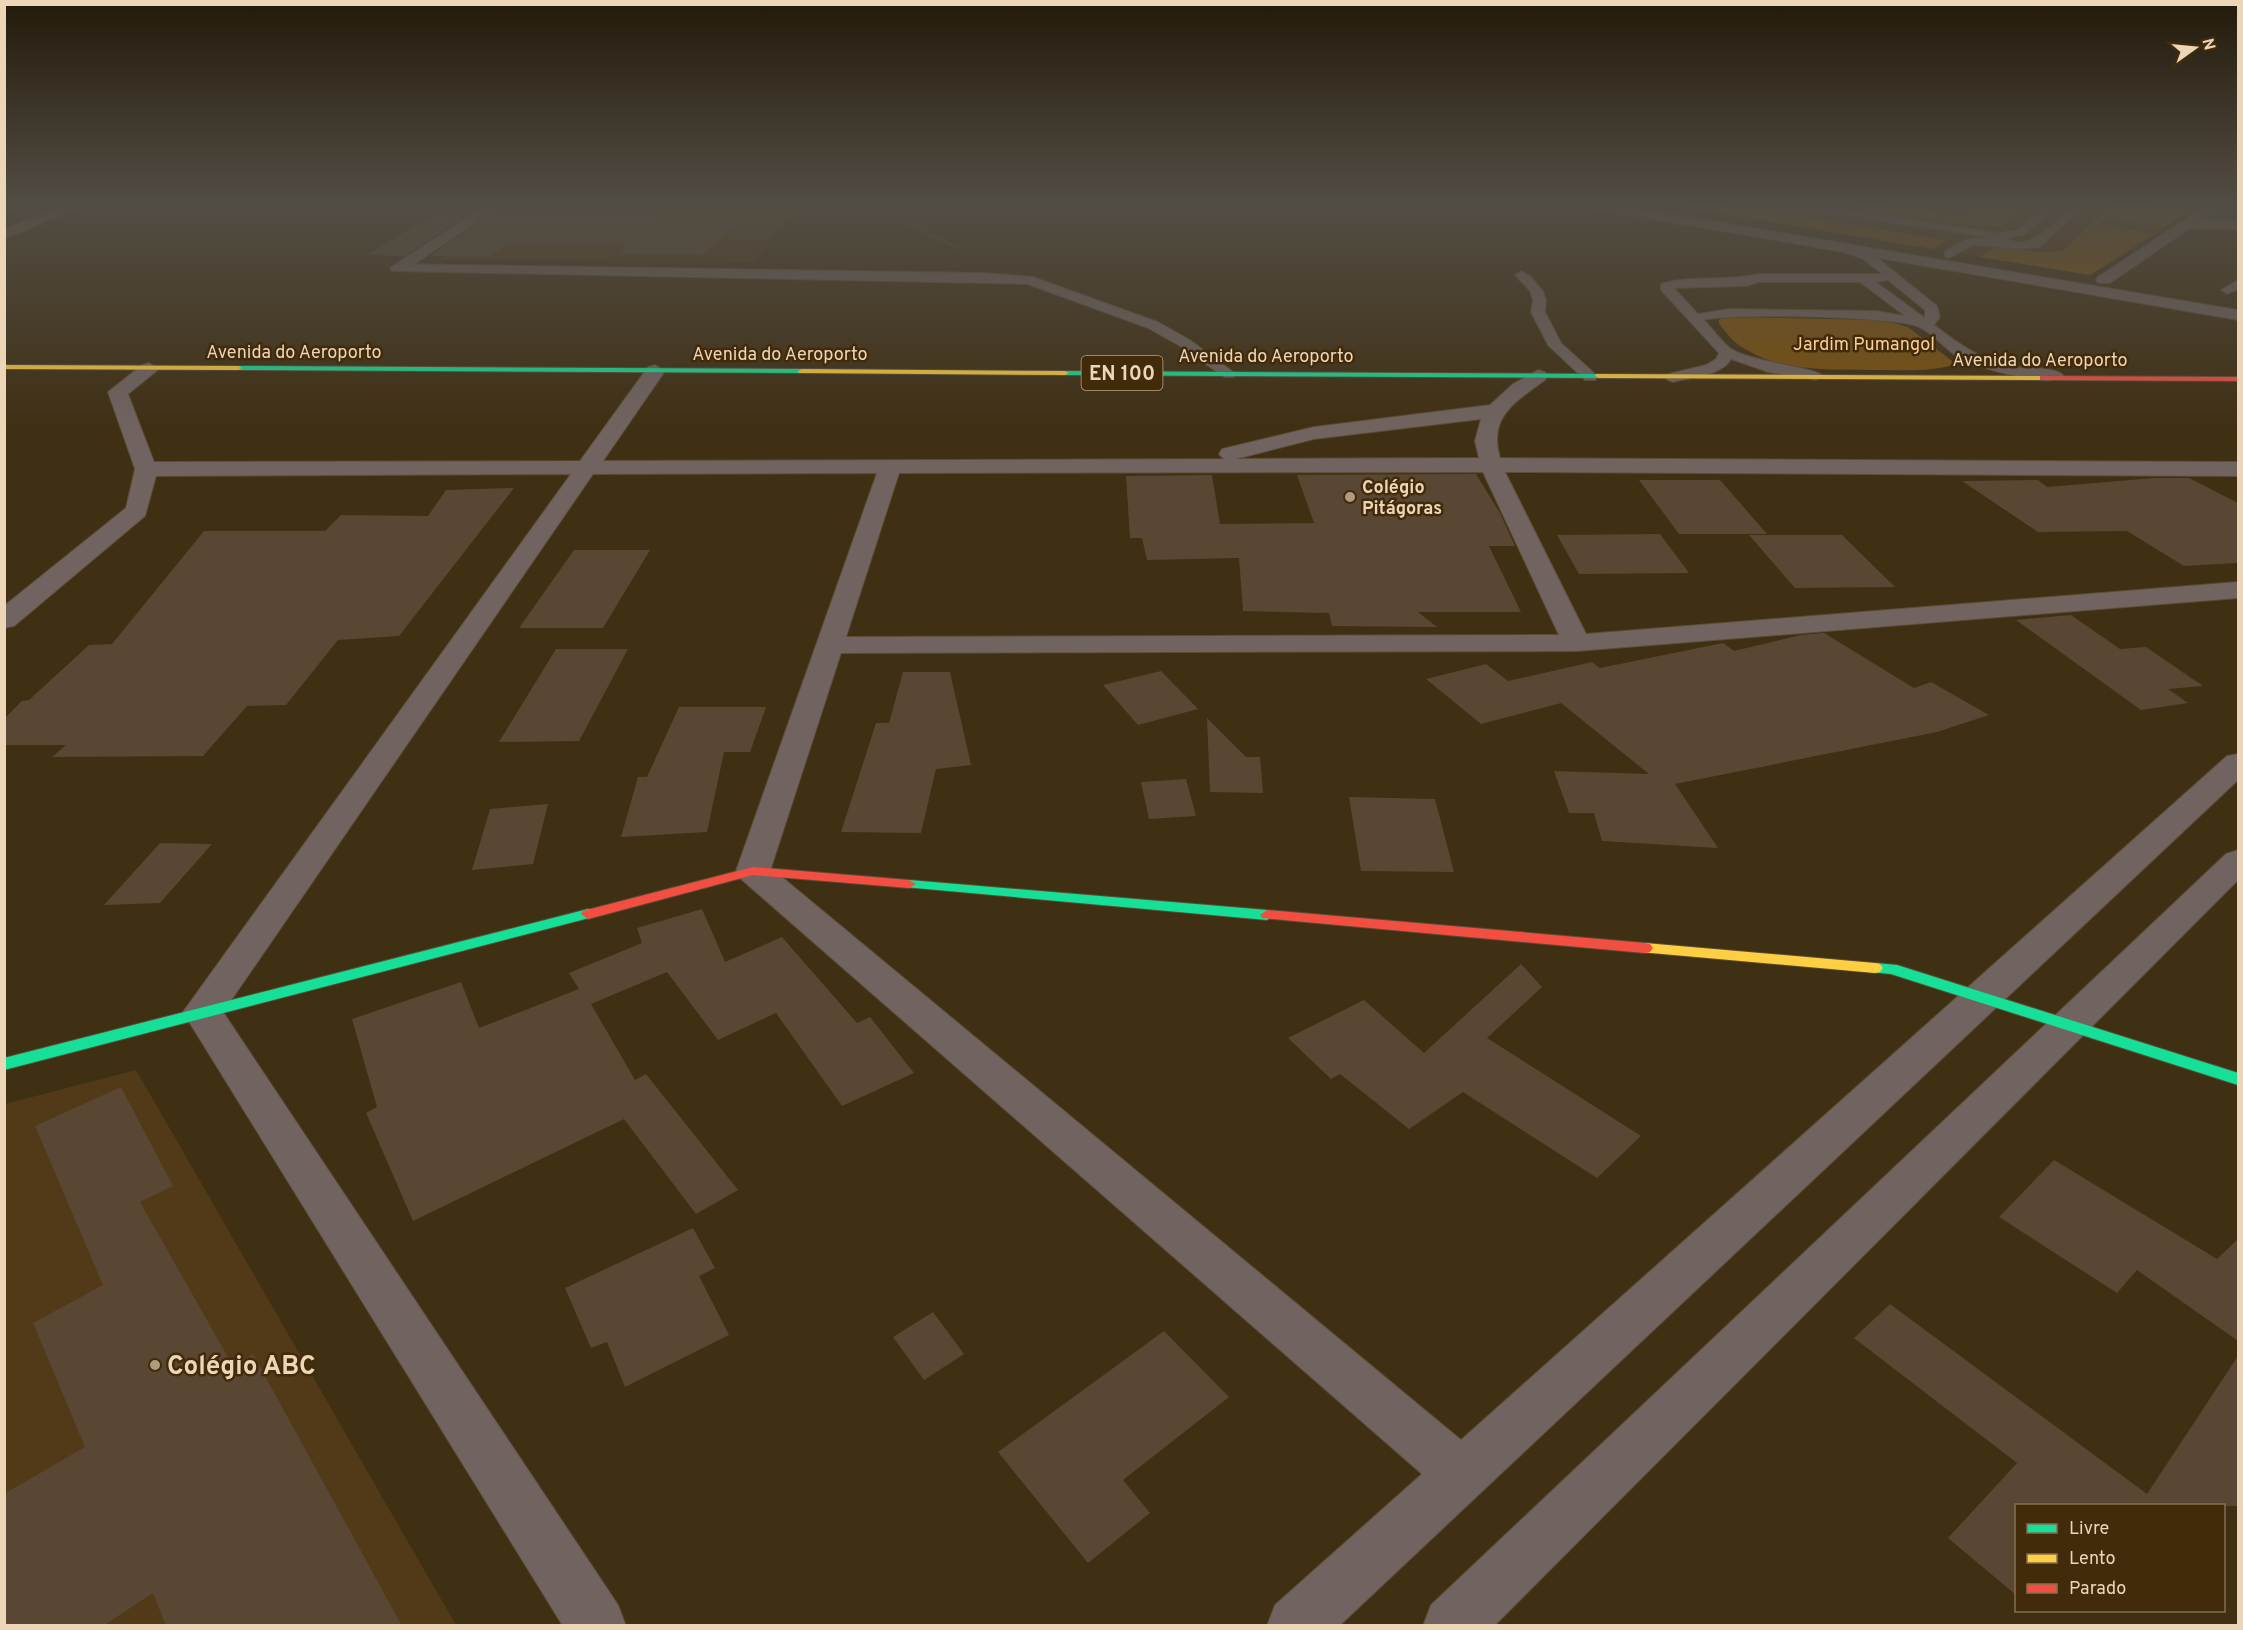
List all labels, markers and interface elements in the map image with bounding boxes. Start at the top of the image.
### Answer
north arrow [2165,18,2225,78]
text: N [2196,36,2219,53]
park label: Jardim Pumangol [1793,334,1935,357]
street label: Avenida do Aeroporto [206,342,382,365]
street label: Avenida do Aeroporto [692,344,868,367]
street label: Avenida do Aeroporto [1178,346,1354,369]
street label: Avenida do Aeroporto [1952,350,2128,373]
road number: EN 100 [1082,356,1162,390]
place label: Colégio Pitágoras [1362,477,1442,521]
marker: Colégio Pitágoras [1343,490,1357,504]
place label: Colégio ABC [167,1351,316,1384]
marker: Colégio ABC [148,1358,162,1372]
legend [2015,1504,2225,1612]
text: Livre [2069,1518,2109,1541]
text: Lento [2069,1548,2115,1571]
text: Parado [2069,1578,2126,1601]

